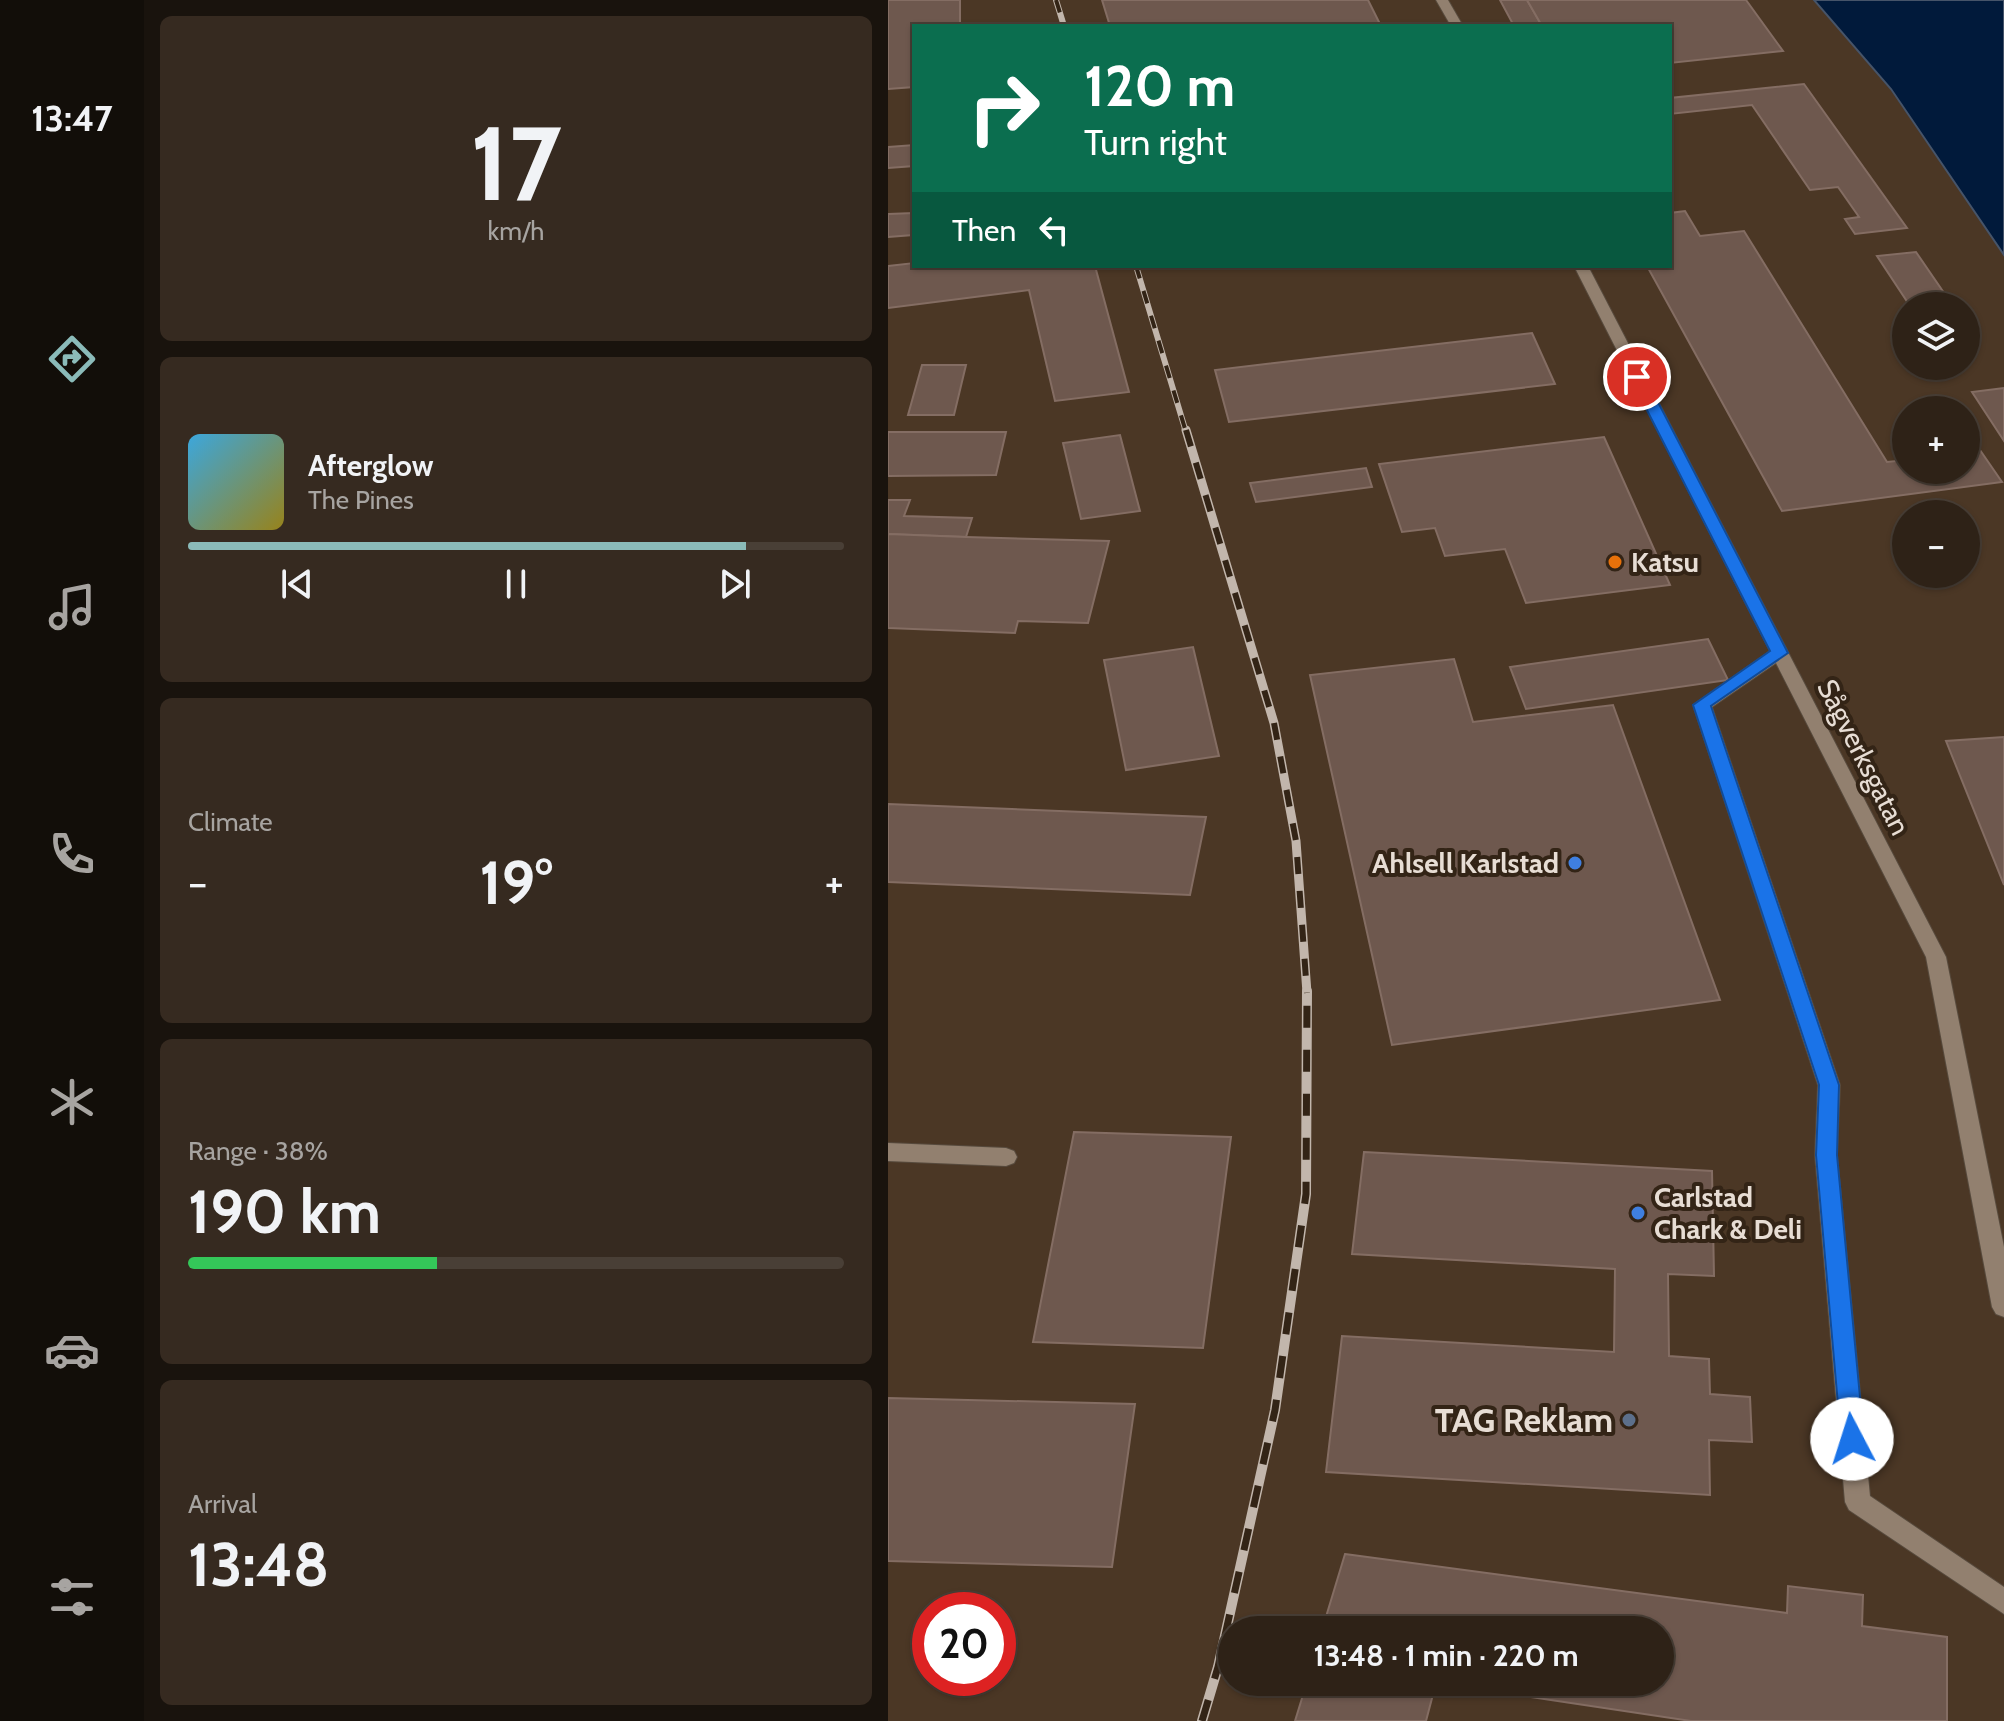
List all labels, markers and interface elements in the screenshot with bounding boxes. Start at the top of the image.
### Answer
text: 120 m [1084,52,1235,120]
icon: right [952,56,1056,160]
text: 13:47 [31,96,113,140]
text: 17 [470,100,562,226]
text: Turn right [1084,120,1227,164]
icon: left [1032,208,1076,252]
text: Then [952,212,1016,249]
text: km/h [488,215,544,247]
map controls [1892,292,1980,588]
button: layers [1892,292,1980,380]
icon: directions [44,331,100,387]
pin [1603,343,1671,411]
icon: arrive [1615,355,1659,399]
button: + [1892,396,1980,484]
text: Afterglow [308,447,434,484]
text: The Pines [308,484,414,516]
button: − [1892,500,1980,588]
place label: Katsu [1631,545,1699,579]
marker: Katsu [1606,553,1624,571]
icon: previous [275,562,319,606]
icon: pause [494,562,538,606]
icon: next [713,562,757,606]
icon: music [44,579,100,635]
street label: Sågverksgatan [1810,673,1918,841]
text: Climate [188,806,273,838]
icon: phone [44,826,100,882]
text: 19° [479,846,553,919]
place label: Ahlsell Karlstad [1372,846,1559,880]
marker: Ahlsell Karlstad [1566,854,1584,872]
text: − [188,856,207,909]
text: + [825,856,844,909]
icon: climate [44,1074,100,1130]
text: Range · 38% [188,1135,328,1167]
text: 190 km [188,1175,381,1248]
place label: Carlstad Chark & Deli [1654,1180,1802,1246]
marker: Carlstad Chark & Deli [1629,1204,1647,1222]
icon: car [44,1322,100,1378]
position arrow [1810,1397,1894,1481]
place label: TAG Reklam [1435,1399,1613,1441]
marker: TAG Reklam [1620,1411,1638,1429]
text: Arrival [188,1488,257,1520]
text: 13:48 [188,1528,329,1601]
icon: filters [44,1569,100,1625]
speed limit sign: 20 [912,1592,1016,1696]
text: 13:48 · 1 min · 220 m [1314,1637,1578,1674]

